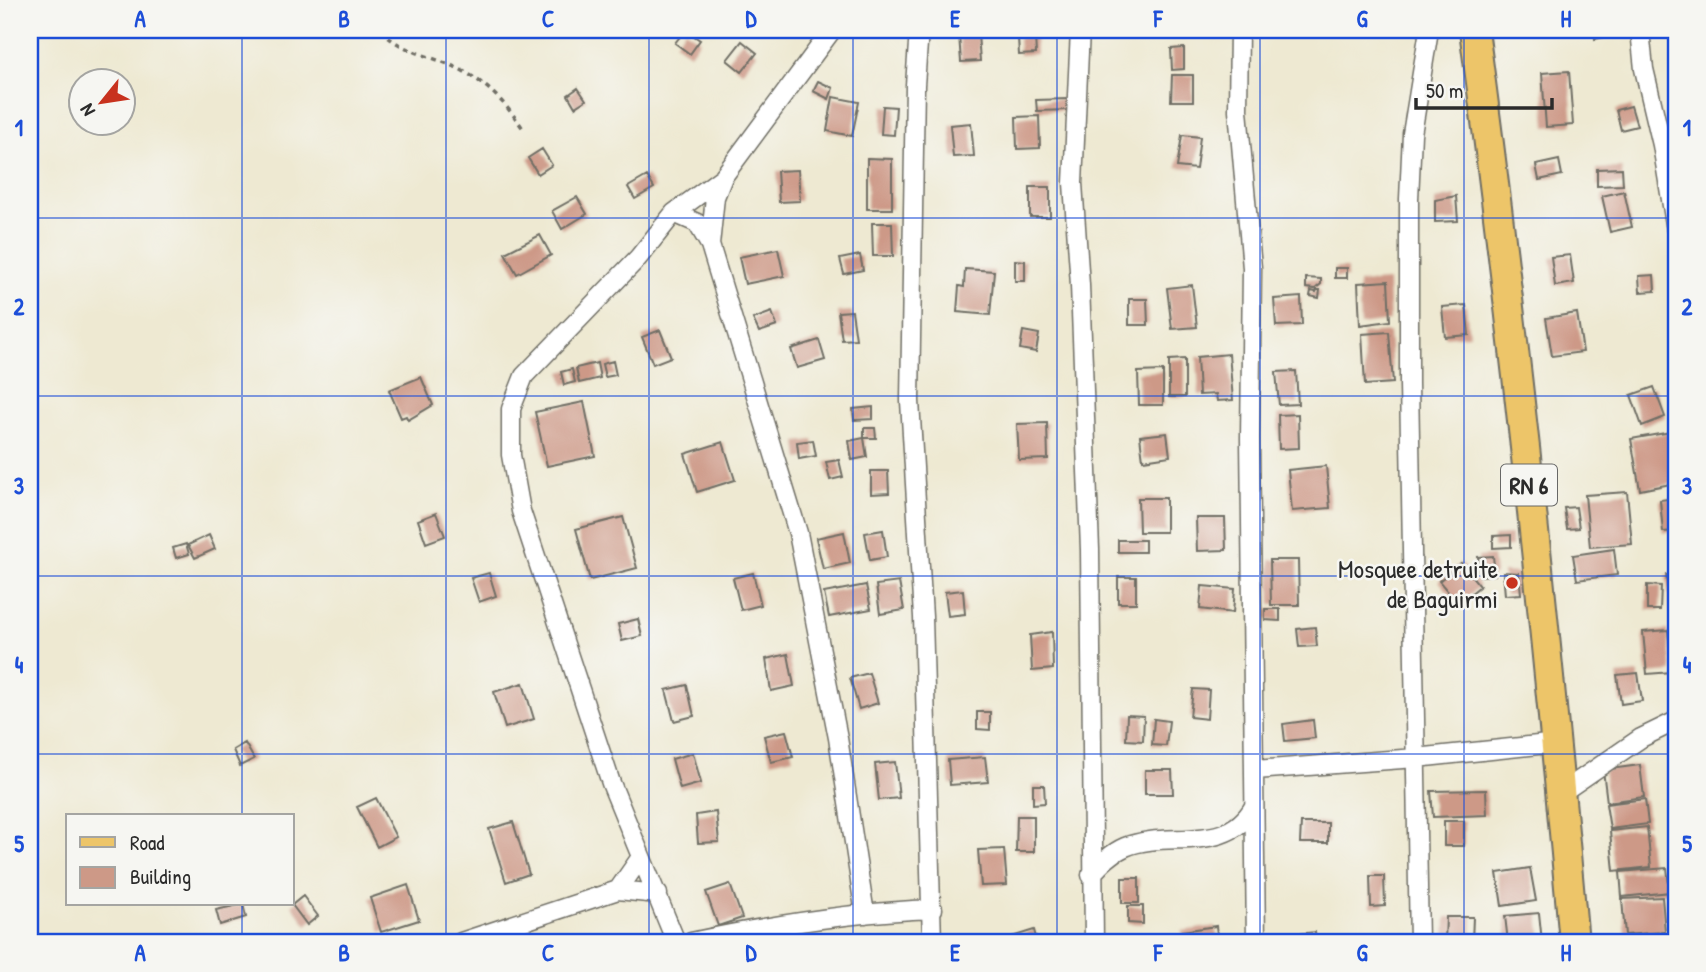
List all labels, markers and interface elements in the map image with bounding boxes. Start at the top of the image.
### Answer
text: A [134,3,146,34]
text: B [338,3,350,34]
text: C [542,3,554,34]
text: D [746,3,758,34]
text: E [950,3,961,34]
text: F [1153,3,1164,34]
text: G [1356,3,1368,34]
text: H [1561,3,1572,34]
north arrow [66,66,136,136]
scale bar [1416,66,1552,110]
text: 50 m [1426,76,1463,105]
text: N [73,100,101,121]
text: 1 [15,112,23,143]
text: 1 [1683,112,1691,143]
text: 2 [14,291,25,322]
text: 2 [1682,291,1693,322]
road number: RN 6 [1501,464,1557,506]
text: 3 [14,470,24,501]
text: 3 [1682,470,1692,501]
place label: Mosquee detruite de Baguirmi [1338,551,1498,616]
marker: Mosquee detruite de Baguirmi [1504,575,1520,591]
text: 4 [15,649,24,680]
text: 4 [1683,649,1692,680]
legend [66,814,294,906]
text: 5 [14,828,24,859]
text: Road [130,828,164,857]
text: 5 [1682,828,1692,859]
text: Building [130,862,191,891]
text: A [134,937,146,968]
text: B [338,937,350,968]
text: C [542,937,554,968]
text: D [746,937,758,968]
text: E [950,937,961,968]
text: F [1153,937,1164,968]
text: G [1356,937,1368,968]
text: H [1561,937,1572,968]

